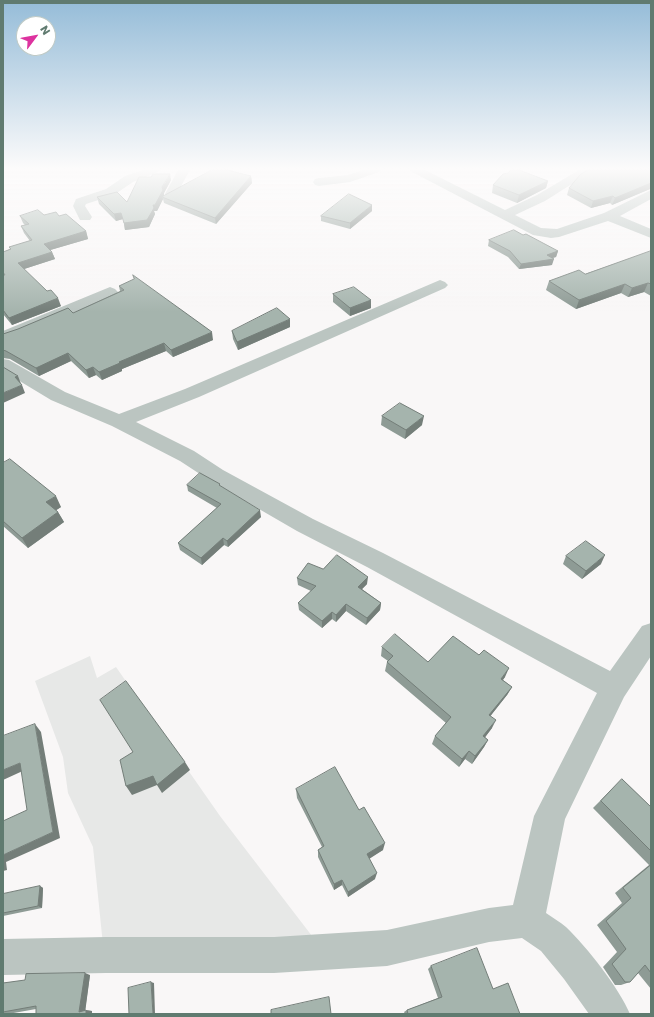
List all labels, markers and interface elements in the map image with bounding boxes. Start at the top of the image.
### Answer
north arrow [16,16,56,56]
text: N [36,22,54,38]

